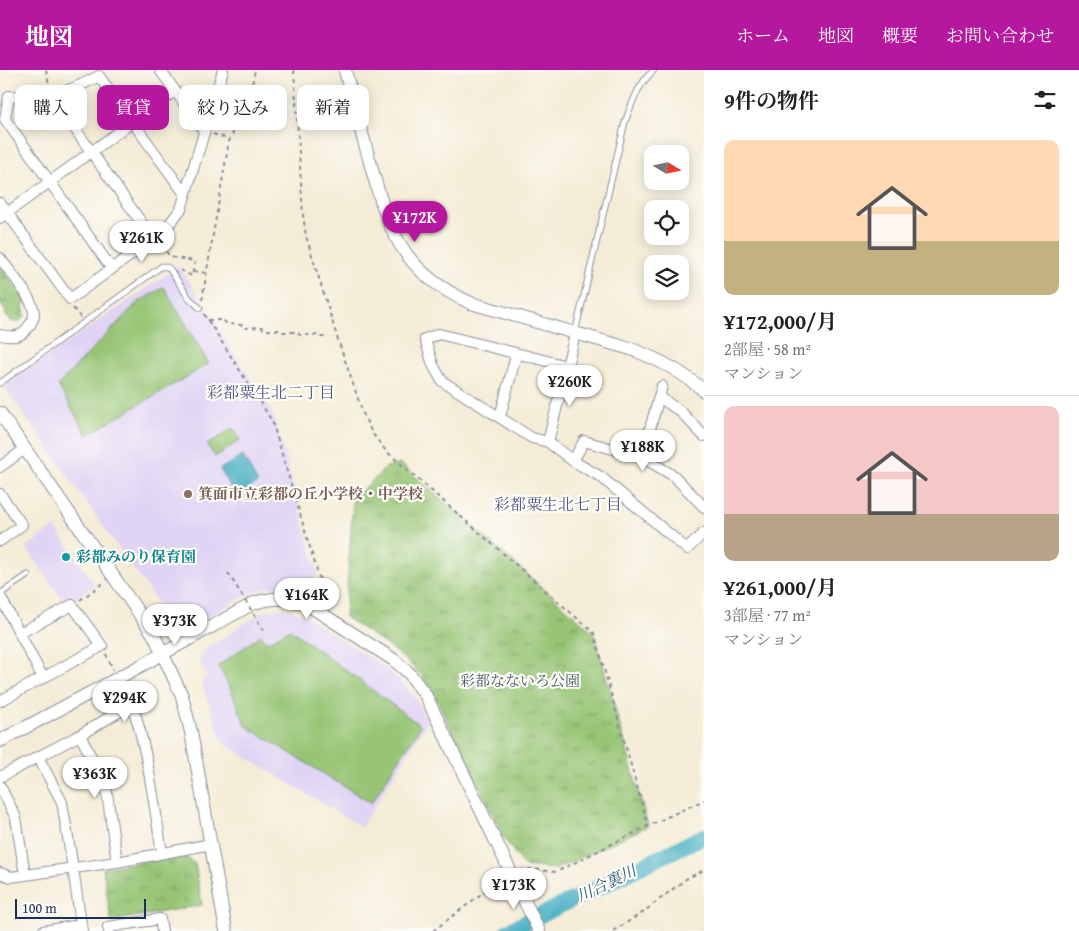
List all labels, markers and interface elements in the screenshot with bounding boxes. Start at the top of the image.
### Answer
text: 地図 [25,19,73,54]
text: ホーム [736,22,790,49]
text: 地図 [818,22,854,49]
text: 概要 [882,22,918,49]
text: お問い合わせ [946,22,1054,49]
chip: 購入 [15,85,87,130]
chip: 賃貸 [97,85,169,130]
chip: 絞り込み [179,85,287,130]
chip: 新着 [297,85,369,130]
text: 9件の物件 [724,85,819,116]
icon: filters [1031,86,1059,114]
north arrow [644,145,689,190]
map controls [644,145,689,300]
icon: home [847,173,937,263]
pin: ¥172K [380,200,450,243]
button: locate [644,200,689,245]
text: ¥172K [393,205,437,229]
pin: ¥261K [107,220,177,263]
text: ¥261K [120,225,164,249]
button: layers [644,255,689,300]
text: ¥172,000/月 [724,306,837,337]
text: 2部屋 · 58 m² [724,337,811,361]
text: マンション [724,361,803,385]
pin: ¥260K [535,364,605,407]
text: ¥260K [548,369,592,393]
district label: 彩都粟生北二丁目 [207,380,335,404]
pin: ¥188K [608,430,678,472]
text: ¥188K [621,434,665,458]
icon: home [847,438,937,528]
place label: 箕面市立彩都の丘小学校・中学校 [198,483,423,504]
marker: 箕面市立彩都の丘小学校・中学校 [182,488,194,500]
district label: 彩都粟生北七丁目 [494,492,622,516]
place label: 彩都みのり保育園 [76,546,196,567]
marker: 彩都みのり保育園 [60,551,72,563]
text: ¥261,000/月 [724,572,837,603]
pin: ¥164K [272,578,342,620]
text: ¥164K [285,582,329,606]
text: 3部屋 · 77 m² [724,603,811,627]
pin: ¥373K [140,604,210,646]
text: ¥373K [153,608,197,632]
text: マンション [724,627,803,651]
park label: 彩都なないろ公園 [460,670,580,691]
pin: ¥294K [90,680,160,723]
text: ¥294K [103,685,147,709]
pin: ¥363K [60,756,130,799]
text: ¥363K [73,761,117,785]
water label: 川合裏川 [572,857,642,908]
pin: ¥173K [479,868,549,910]
text: ¥173K [492,872,536,896]
scale bar [15,896,146,919]
text: 100 m [22,898,57,918]

